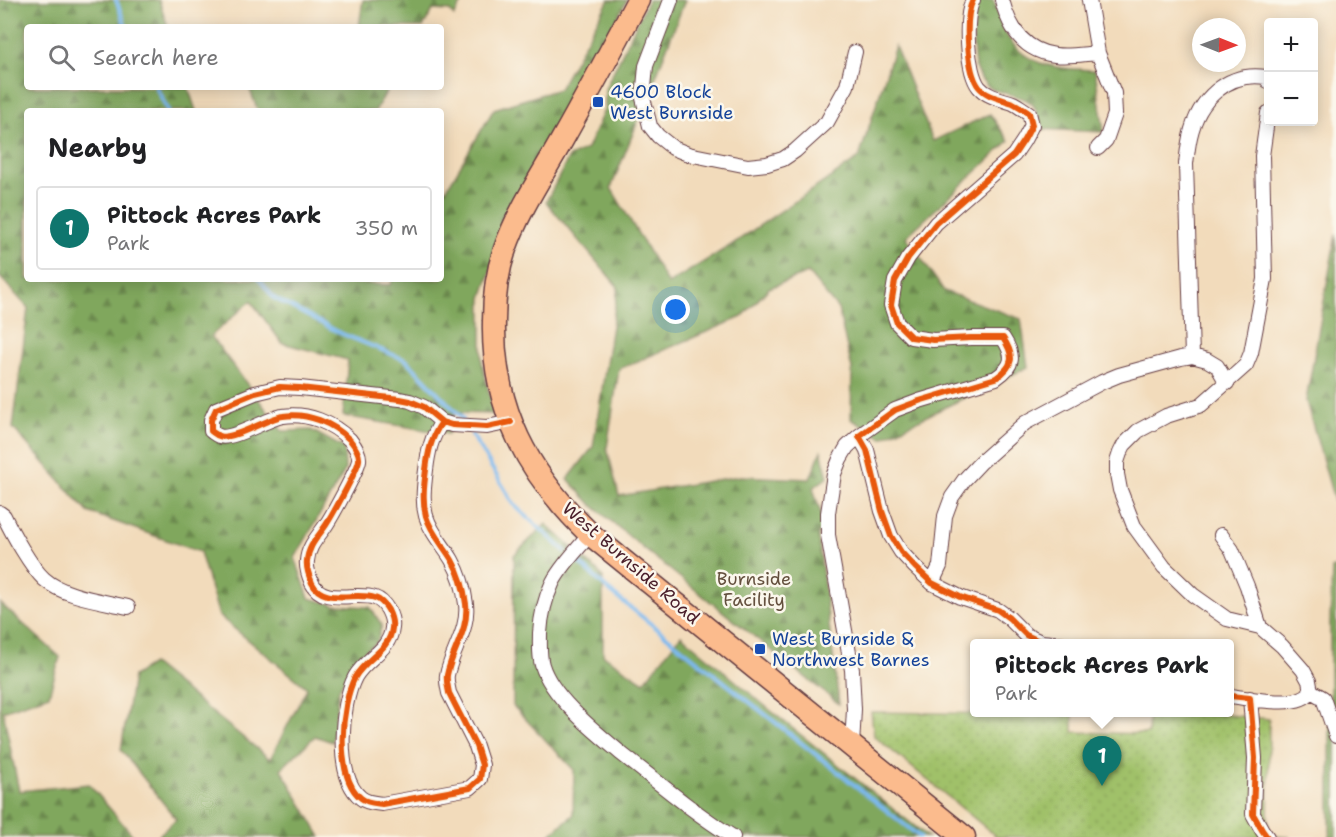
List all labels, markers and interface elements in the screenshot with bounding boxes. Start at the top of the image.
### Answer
north arrow [1192,18,1246,72]
map controls [1264,18,1318,126]
button: + [1264,18,1318,72]
search box [24,24,444,90]
icon: search [45,41,78,74]
text: Search here [93,43,219,72]
button: − [1264,72,1318,126]
place label: 4600 Block West Burnside [610,80,734,125]
marker: 4600 Block West Burnside [591,95,605,109]
text: Nearby [48,130,147,165]
text: Pittock Acres Park [107,201,321,230]
text: 1 [65,215,74,241]
text: 350 m [354,215,418,241]
text: Park [107,230,150,256]
your location [661,295,690,324]
street label: West Burnside Road [557,497,705,629]
park label: Burnside Facility [717,567,791,612]
place label: West Burnside & Northwest Barnes [772,627,930,672]
popup [970,639,1234,717]
marker: West Burnside & Northwest Barnes [753,642,767,656]
text: Pittock Acres Park [995,651,1209,680]
text: Park [995,680,1038,706]
pin: 1 [1082,736,1122,786]

